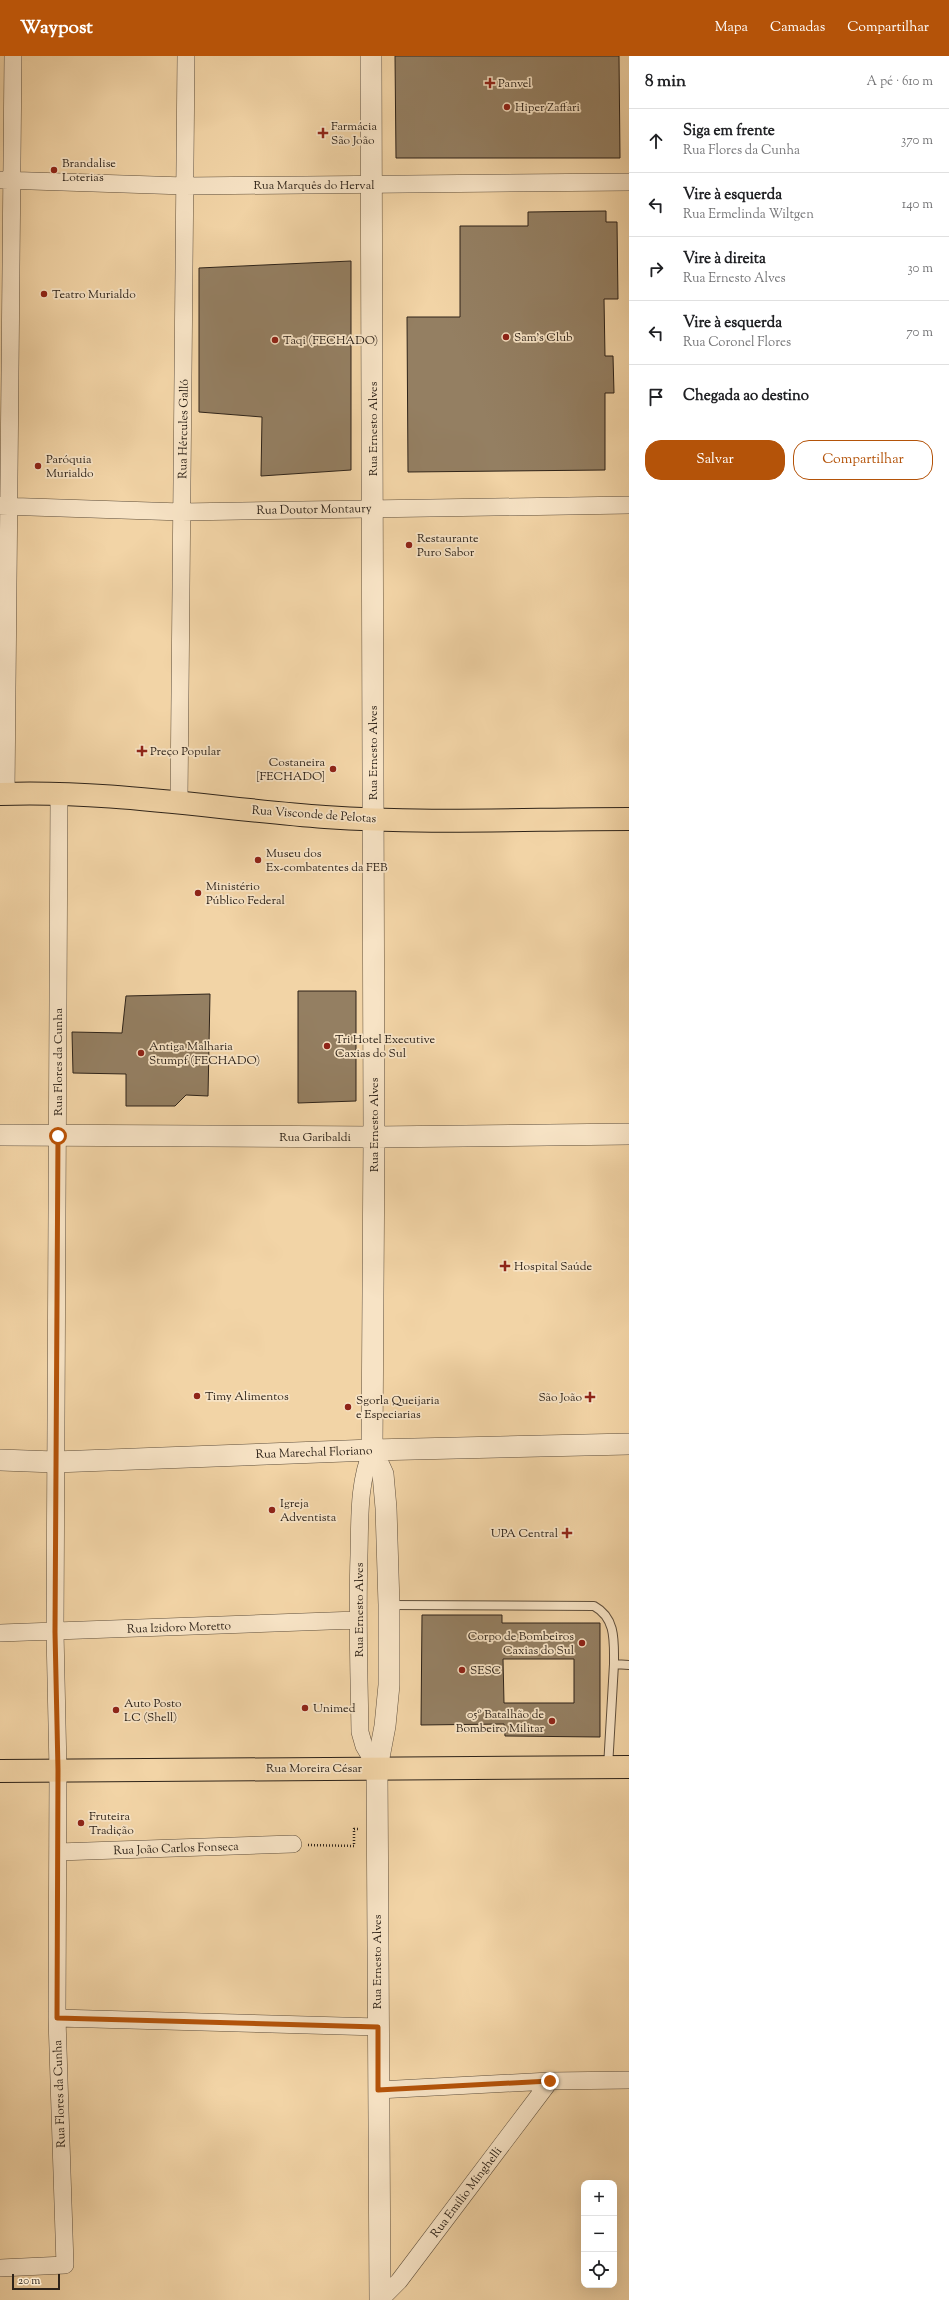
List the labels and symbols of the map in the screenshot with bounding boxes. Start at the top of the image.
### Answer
place label: Panvel [498,75,532,93]
marker: Panvel [485,78,495,88]
place label: Hiper Zaffari [515,99,581,117]
marker: Hiper Zaffari [502,102,512,112]
place label: Farmácia São João [331,118,377,150]
marker: Farmácia São João [318,128,328,138]
place label: Brandalise Loterias [62,155,116,187]
marker: Brandalise Loterias [49,165,59,175]
street label: Rua Marquês do Herval [253,177,375,195]
place label: Teatro Murialdo [52,286,136,304]
marker: Teatro Murialdo [39,289,49,299]
place label: Sam's Club [514,329,573,347]
place label: Taqi (FECHADO) [283,332,378,350]
marker: Sam's Club [501,332,511,342]
marker: Taqi (FECHADO) [270,335,280,345]
street label: Rua Hércules Galló [174,379,194,479]
street label: Rua Ernesto Alves [365,381,383,476]
place label: Paróquia Murialdo [46,451,94,483]
marker: Paróquia Murialdo [33,461,43,471]
street label: Rua Doutor Montaury [256,500,372,520]
place label: Restaurante Puro Sabor [417,530,479,562]
marker: Restaurante Puro Sabor [404,540,414,550]
street label: Rua Ernesto Alves [365,705,383,800]
place label: Preço Popular [150,743,221,761]
marker: Preço Popular [137,746,147,756]
place label: Costaneira [FECHADO] [256,754,325,786]
marker: Costaneira [FECHADO] [328,764,338,774]
street label: Rua Visconde de Pelotas [251,802,377,828]
place label: Museu dos Ex-combatentes da FEB [266,845,388,877]
marker: Museu dos Ex-combatentes da FEB [253,855,263,865]
place label: Ministério Público Federal [206,878,285,910]
marker: Ministério Público Federal [193,888,203,898]
street label: Rua Flores da Cunha [50,1008,68,1116]
place label: Tri Hotel Executive Caxias do Sul [335,1031,435,1063]
place label: Antiga Malharia Stumpf (FECHADO) [149,1038,260,1070]
marker: Tri Hotel Executive Caxias do Sul [322,1041,332,1051]
marker: Antiga Malharia Stumpf (FECHADO) [136,1048,146,1058]
street label: Rua Ernesto Alves [366,1077,384,1172]
route start [49,1127,67,1145]
street label: Rua Garibaldi [279,1129,351,1147]
place label: Hospital Saúde [514,1258,592,1276]
marker: Hospital Saúde [499,1260,511,1272]
place label: Timy Alimentos [205,1388,289,1406]
place label: São João [538,1389,582,1407]
marker: Timy Alimentos [192,1391,202,1401]
place label: Sgorla Queijaria e Especiarias [356,1392,440,1424]
marker: São João [585,1392,595,1402]
marker: Sgorla Queijaria e Especiarias [343,1402,353,1412]
street label: Rua Marechal Floriano [255,1442,373,1464]
place label: Igreja Adventista [280,1495,337,1527]
marker: Igreja Adventista [267,1505,277,1515]
place label: UPA Central [491,1525,559,1543]
marker: UPA Central [561,1527,573,1539]
street label: Rua Ernesto Alves [351,1562,369,1657]
street label: Rua Izidoro Moretto [127,1617,232,1639]
place label: Corpo de Bombeiros Caxias do Sul [468,1628,575,1660]
marker: Corpo de Bombeiros Caxias do Sul [577,1638,587,1648]
place label: SESC [470,1662,501,1680]
marker: SESC [457,1665,467,1675]
place label: Auto Posto LC (Shell) [124,1695,182,1727]
place label: Unimed [313,1700,356,1718]
marker: Unimed [300,1703,310,1713]
marker: Auto Posto LC (Shell) [111,1705,121,1715]
place label: 05º Batalhão de Bombeiro Militar [456,1706,544,1738]
marker: 05º Batalhão de Bombeiro Militar [547,1716,557,1726]
street label: Rua Moreira César [266,1760,363,1778]
place label: Fruteira Tradição [89,1808,134,1840]
marker: Fruteira Tradição [76,1818,86,1828]
street label: Rua João Carlos Fonseca [113,1838,240,1860]
street label: Rua Ernesto Alves [369,1914,387,2009]
street label: Rua Flores da Cunha [49,2039,71,2148]
route end [541,2072,559,2090]
street label: Rua Emílio Minghelli [427,2143,507,2242]
scale bar [12,2272,60,2291]

